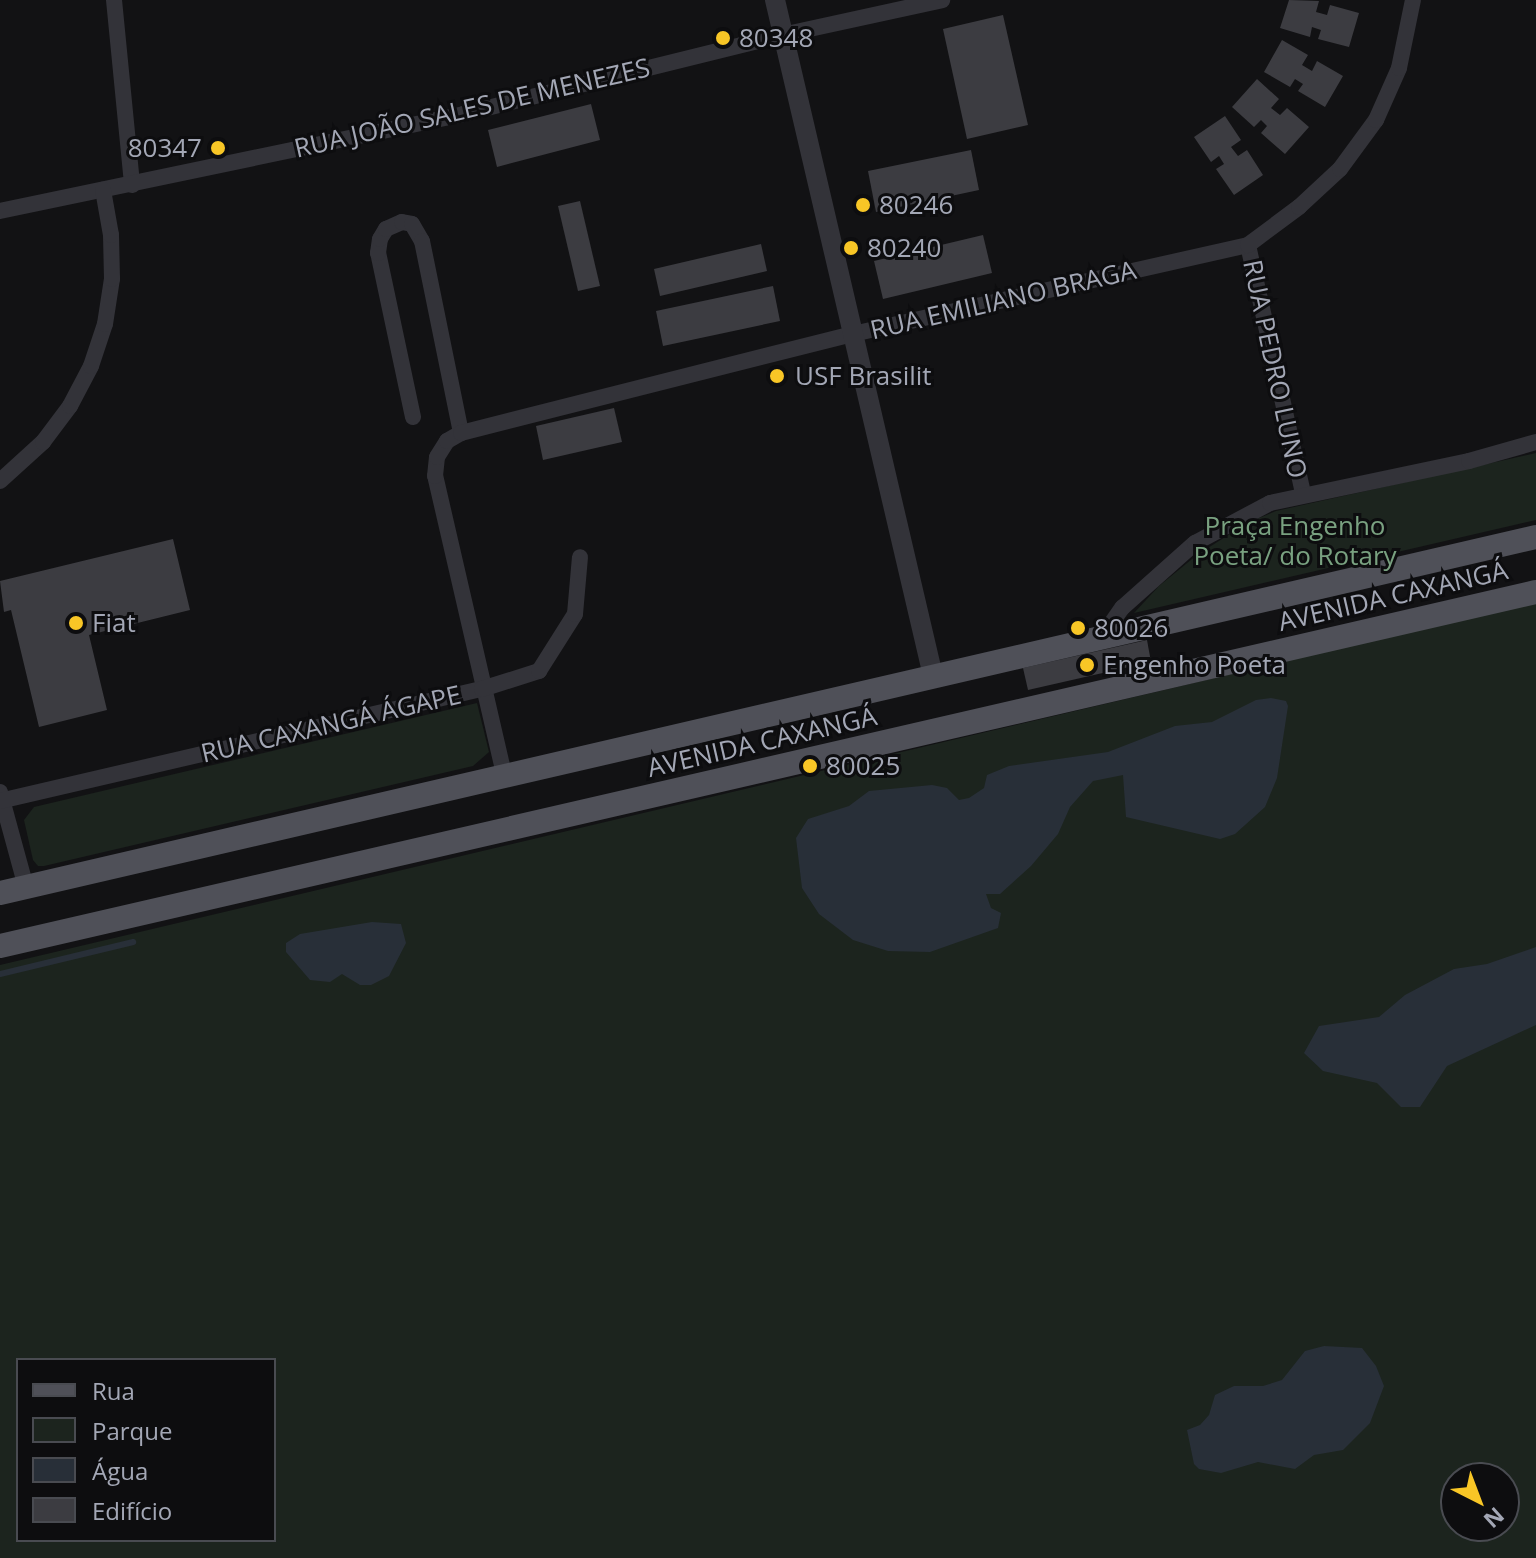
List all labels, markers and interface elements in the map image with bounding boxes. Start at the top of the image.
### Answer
place label: 80348 [739,22,813,54]
marker: 80348 [714,29,732,47]
street label: RUA JOÃO SALES DE MENEZES [291,52,653,164]
place label: 80347 [128,132,202,164]
marker: 80347 [209,139,227,157]
place label: 80246 [879,189,953,221]
marker: 80246 [854,196,872,214]
place label: 80240 [867,232,941,264]
marker: 80240 [842,239,860,257]
street label: RUA EMILIANO BRAGA [867,254,1139,346]
street label: RUA PEDRO LUNO [1237,257,1313,481]
place label: USF Brasilit [795,360,932,392]
marker: USF Brasilit [766,365,788,387]
park label: Praça Engenho Poeta/ do Rotary [1193,510,1397,572]
street label: AVENIDA CAXANGÁ [1275,554,1511,638]
place label: Fiat [92,607,136,639]
place label: 80026 [1094,612,1168,644]
marker: Fiat [67,614,85,632]
marker: 80026 [1069,619,1087,637]
place label: Engenho Poeta [1103,649,1286,681]
marker: Engenho Poeta [1078,656,1096,674]
street label: RUA CAXANGÁ ÁGAPE [198,679,464,769]
street label: AVENIDA CAXANGÁ [644,700,880,784]
place label: 80025 [826,750,900,782]
marker: 80025 [801,757,819,775]
legend [16,1358,276,1542]
text: Rua [92,1374,135,1407]
text: Parque [92,1414,172,1447]
text: Água [92,1454,148,1487]
north arrow [1440,1462,1520,1542]
text: Edifício [92,1494,172,1527]
text: N [1478,1501,1511,1535]

